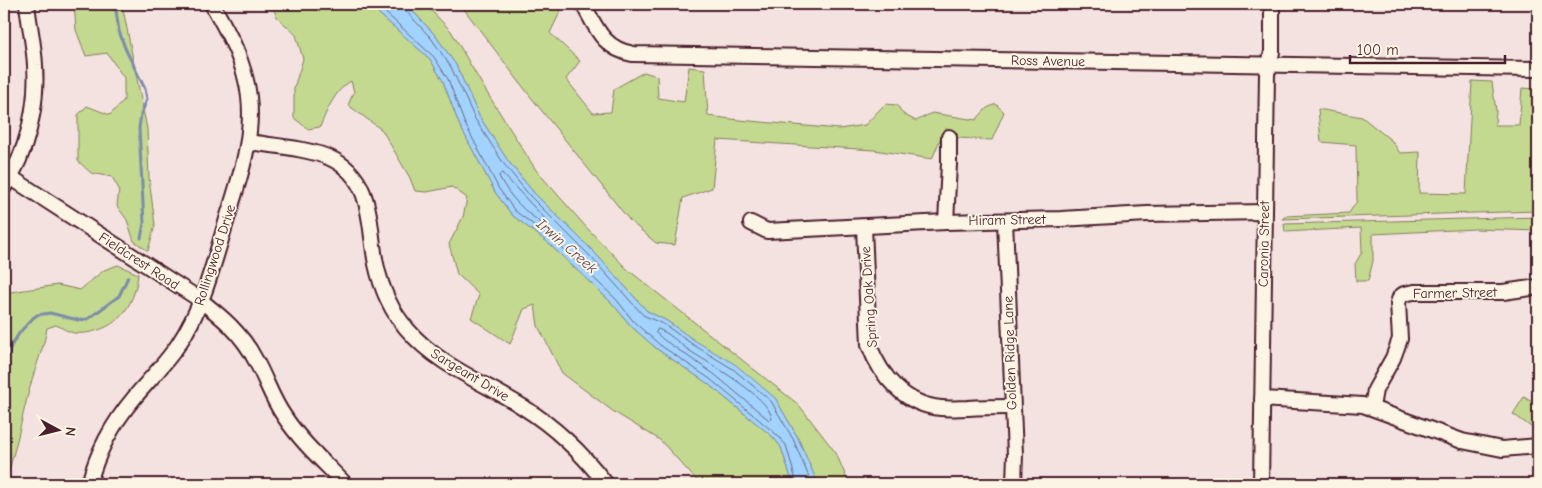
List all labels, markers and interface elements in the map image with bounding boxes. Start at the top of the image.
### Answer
scale bar [1350,32,1504,64]
text: 100 m [1357,41,1399,59]
street label: Ross Avenue [1011,52,1085,70]
street label: Caronia Street [1255,200,1273,287]
street label: Rollingwood Drive [191,202,239,308]
street label: Hiram Street [968,211,1047,229]
water label: Irwin Creek [532,214,602,278]
street label: Fieldcrest Road [96,229,182,293]
street label: Spring Oak Drive [857,246,881,348]
street label: Farmer Street [1413,284,1498,302]
street label: Golden Ridge Lane [1000,296,1020,410]
street label: Sargeant Drive [428,345,512,405]
north arrow [32,406,82,456]
text: N [61,426,79,437]

